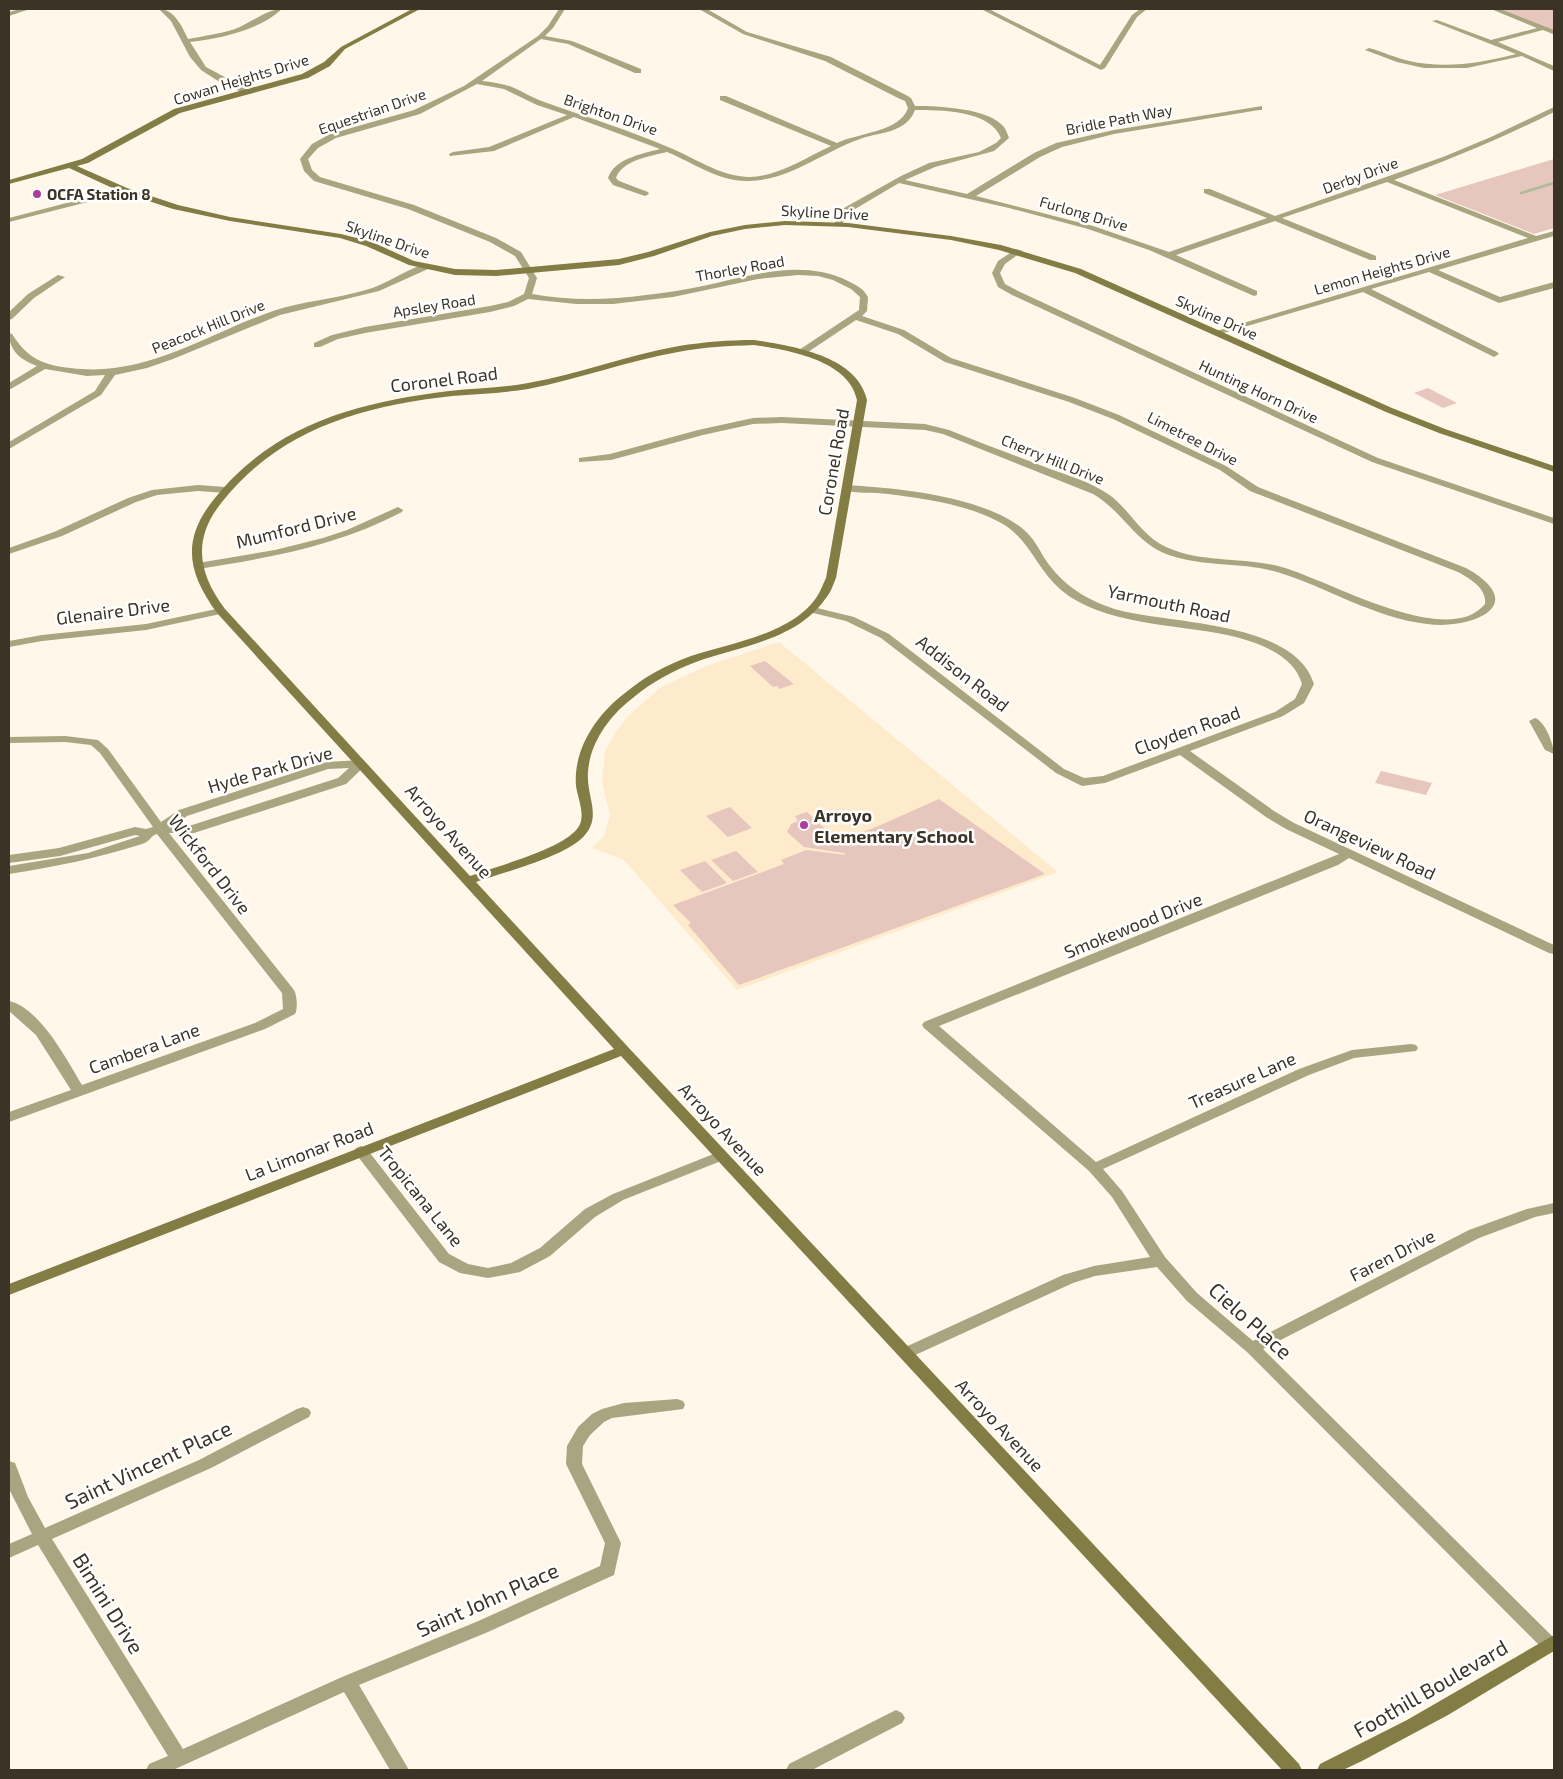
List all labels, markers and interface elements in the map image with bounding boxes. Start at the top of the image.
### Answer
street label: Cowan Heights Drive [171,50,311,108]
street label: Equestrian Drive [316,84,428,138]
street label: Brighton Drive [562,90,660,138]
street label: Bridle Path Way [1064,100,1174,138]
street label: Derby Drive [1320,153,1400,197]
place label: OCFA Station 8 [47,185,151,203]
marker: OCFA Station 8 [31,188,43,200]
street label: Furlong Drive [1038,192,1130,234]
street label: Skyline Drive [781,201,869,223]
street label: Skyline Drive [344,216,432,262]
street label: Lemon Heights Drive [1312,242,1452,298]
street label: Thorley Road [694,251,786,285]
street label: Apsley Road [391,290,477,320]
street label: Skyline Drive [1173,291,1261,343]
street label: Peacock Hill Drive [149,295,267,357]
street label: Hunting Horn Drive [1197,356,1321,426]
street label: Coronel Road [389,361,499,397]
street label: Coronel Road [813,407,853,517]
street label: Limetree Drive [1145,407,1241,469]
street label: Cherry Hill Drive [999,430,1107,488]
street label: Mumford Drive [234,501,358,553]
street label: Yarmouth Road [1105,579,1233,627]
street label: Glenaire Drive [55,593,171,629]
street label: Addison Road [912,630,1014,716]
street label: Cloyden Road [1131,701,1243,759]
street label: Hyde Park Drive [205,741,335,797]
street label: Arroyo Avenue [401,779,497,883]
place label: Arroyo Elementary School [814,804,974,847]
street label: Orangeview Road [1301,804,1439,884]
street label: Wickford Drive [164,810,256,918]
marker: Arroyo Elementary School [798,819,810,831]
street label: Smokewood Drive [1061,887,1205,963]
street label: Cambera Lane [86,1018,202,1078]
street label: Treasure Lane [1185,1047,1299,1113]
street label: Arroyo Avenue [674,1078,772,1180]
street label: La Limonar Road [242,1116,376,1186]
street label: Tropicana Lane [374,1141,468,1251]
street label: Faren Drive [1346,1224,1438,1286]
street label: Cielo Place [1204,1276,1298,1364]
street label: Arroyo Avenue [951,1374,1049,1476]
street label: Saint Vincent Place [61,1414,235,1514]
street label: Bimini Drive [68,1548,150,1658]
street label: Saint John Place [412,1557,562,1641]
street label: Foothill Boulevard [1348,1634,1512,1742]

